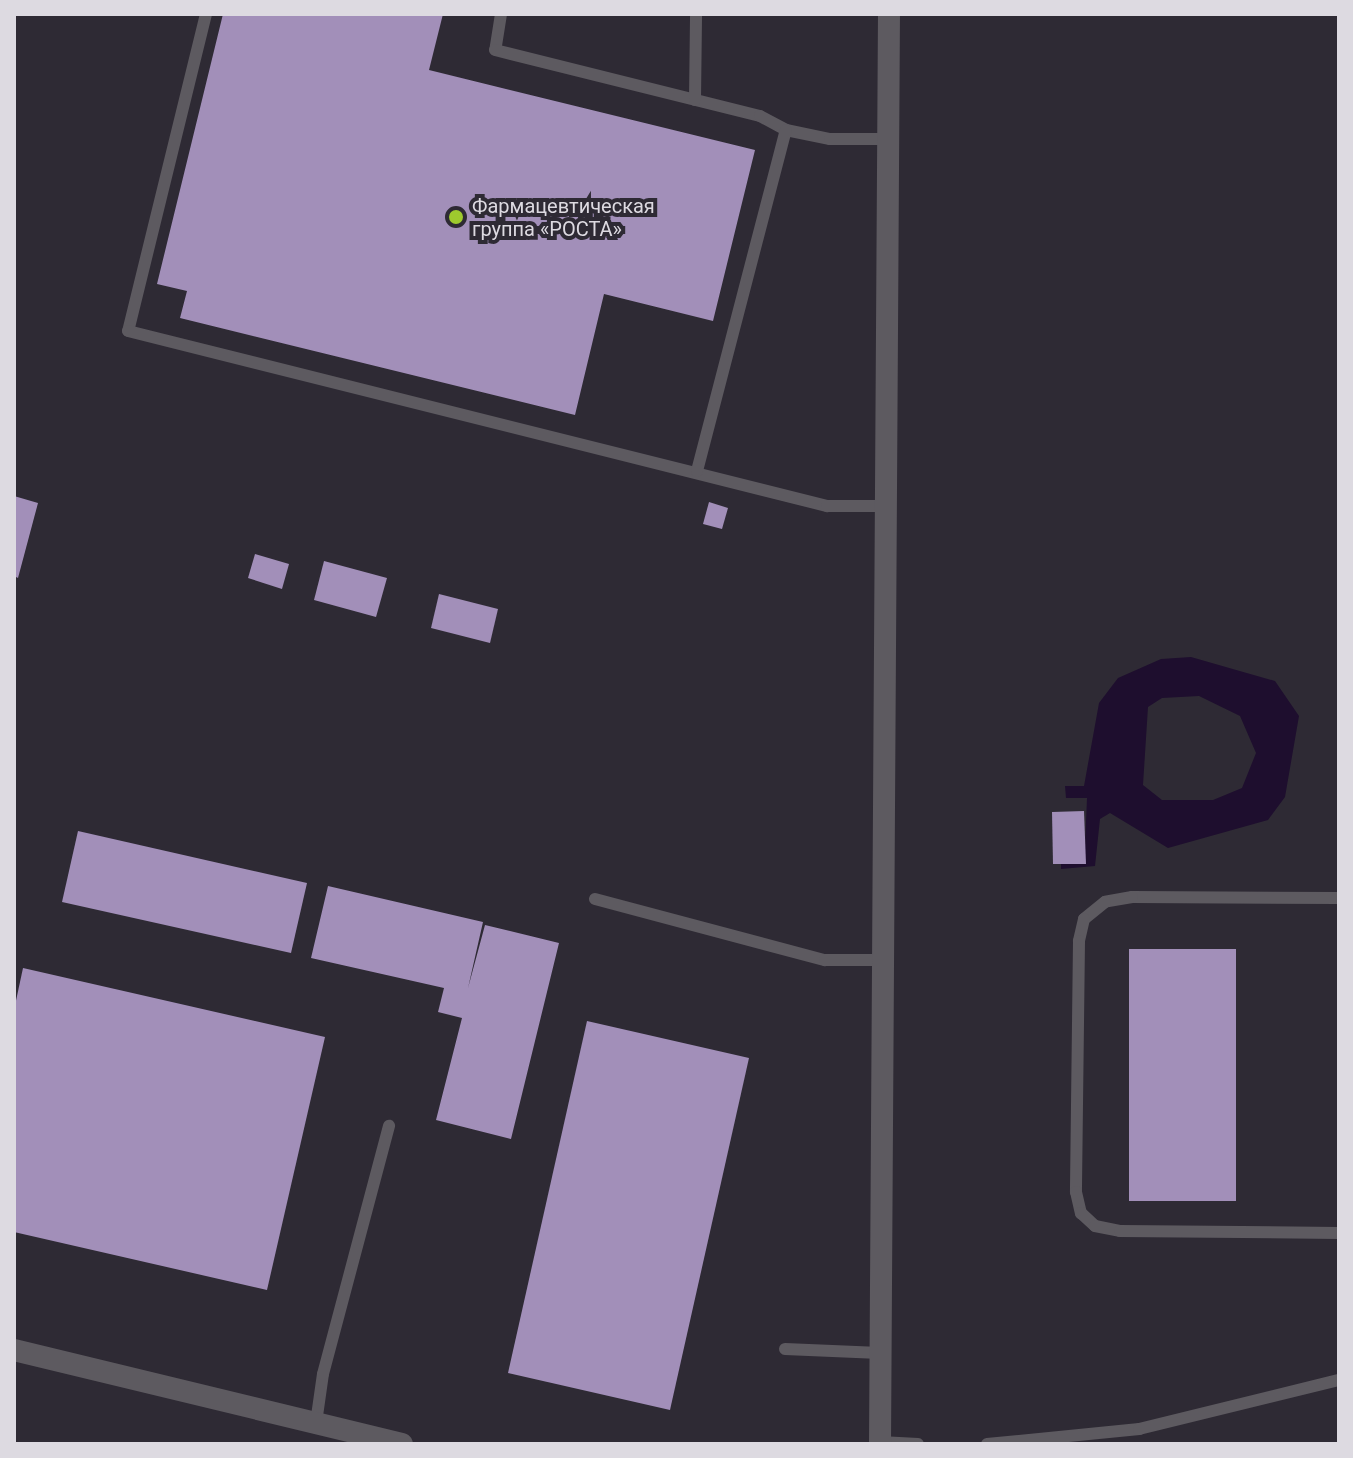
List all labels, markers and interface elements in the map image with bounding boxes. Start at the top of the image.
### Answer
place label: Фармацевтическая группа «РОСТА» [472,194,655,241]
marker: Фармацевтическая группа «РОСТА» [447,208,465,226]

